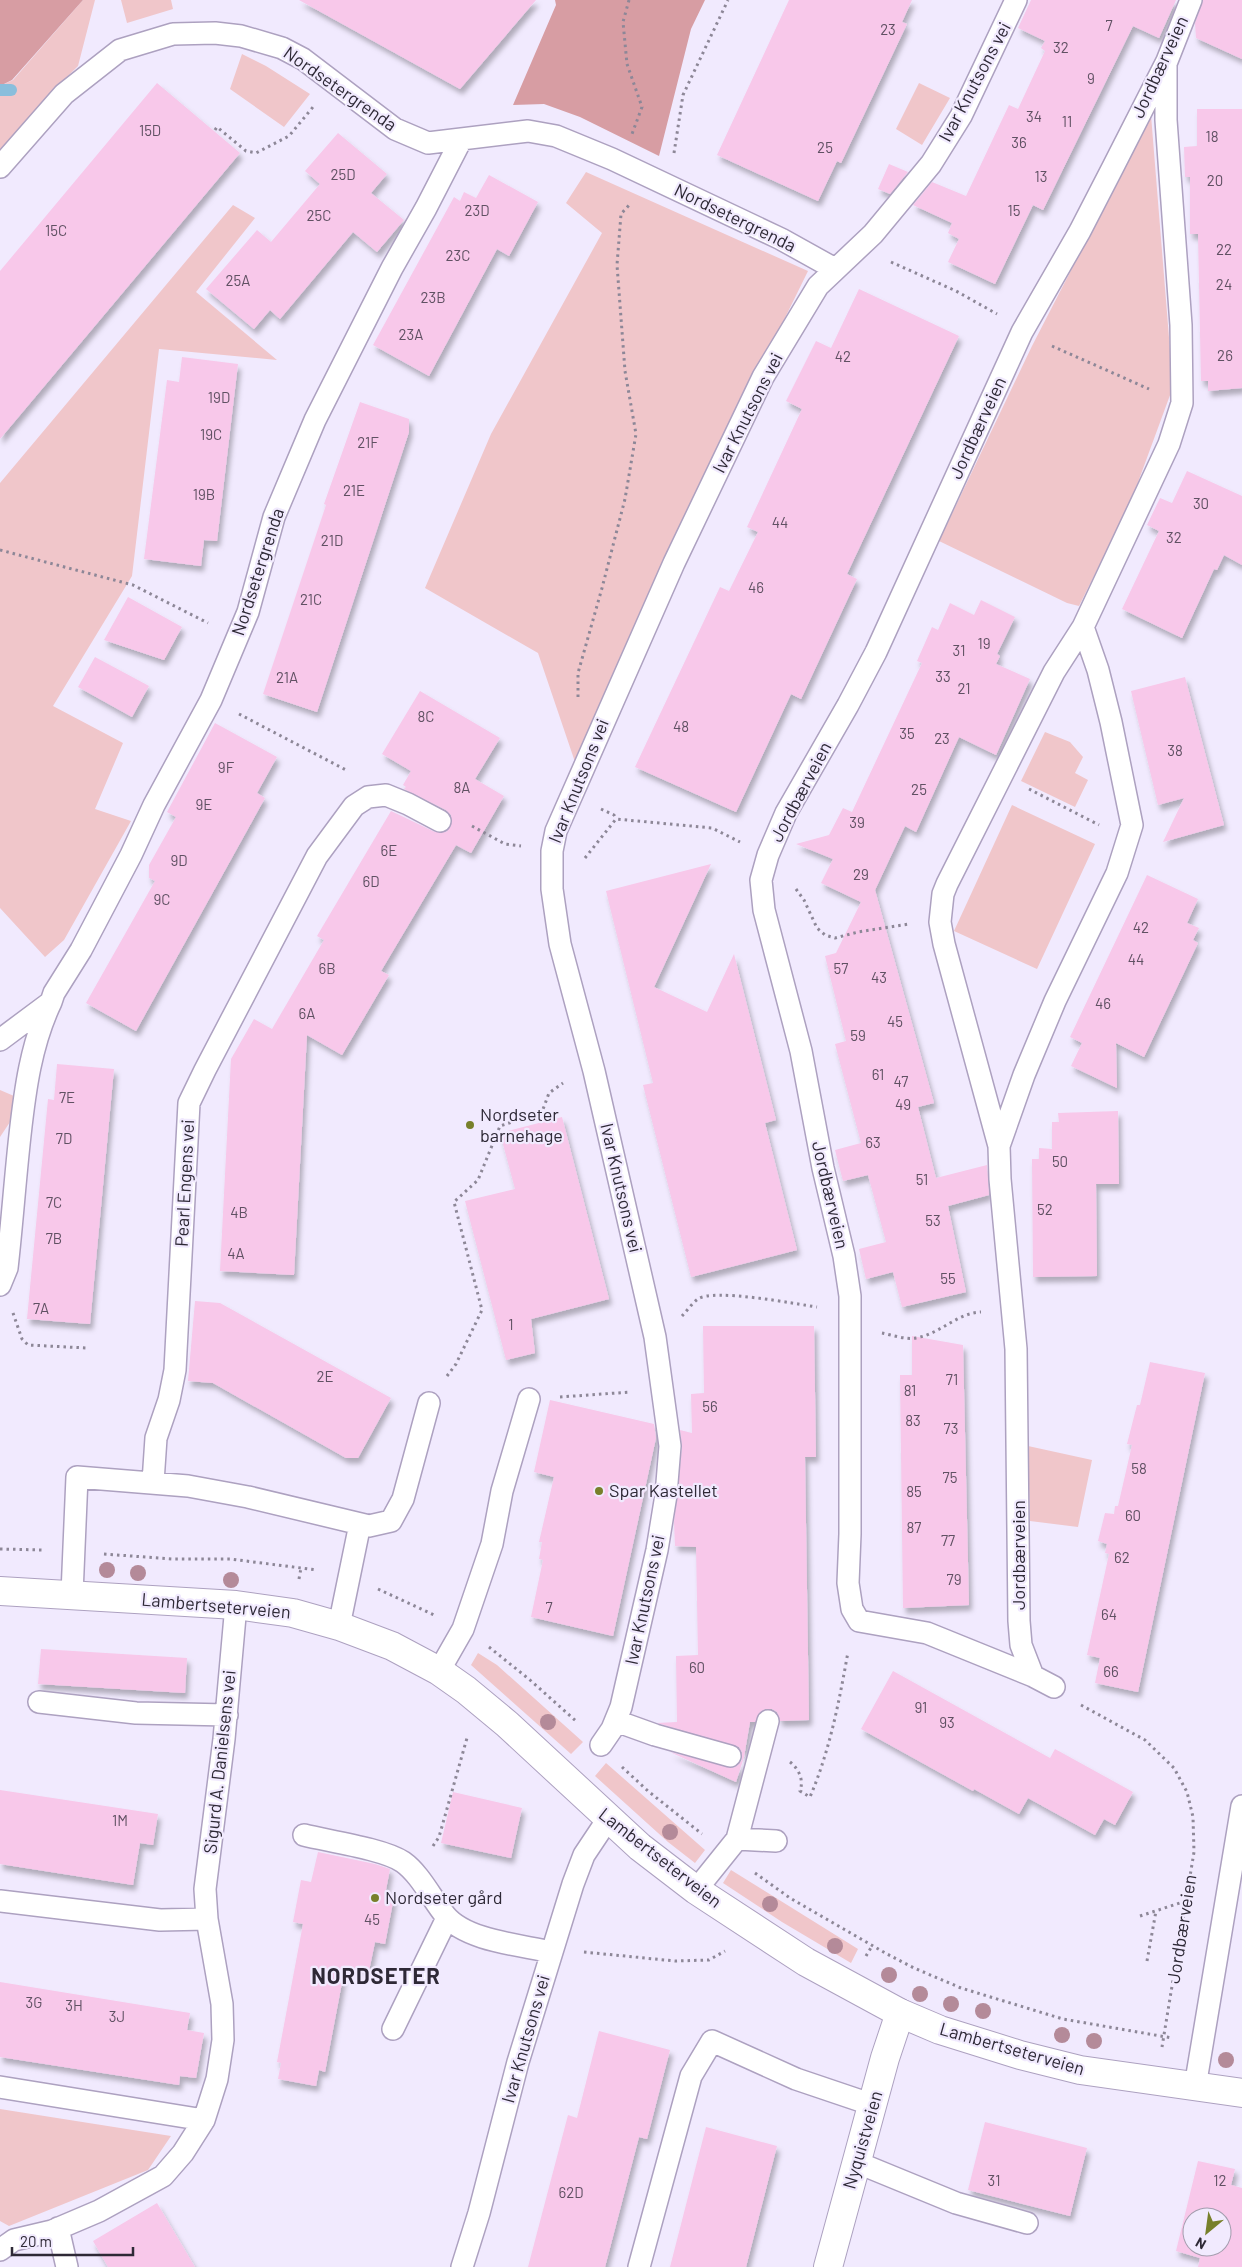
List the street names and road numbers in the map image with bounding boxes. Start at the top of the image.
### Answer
street label: Jordbærveien [1126,12,1192,121]
street label: Ivar Knutsons vei [933,18,1015,145]
street label: Nordsetergrenda [280,41,401,135]
street label: Nordsetergrenda [671,178,800,256]
street label: Ivar Knutsons vei [707,349,787,476]
street label: Jordbærveien [944,373,1010,482]
street label: Nordsetergrenda [226,505,288,638]
street label: Ivar Knutsons vei [543,715,613,846]
street label: Jordbærveien [765,738,836,845]
street label: Pearl Engens vei [170,1119,198,1247]
street label: Ivar Knutsons vei [596,1121,648,1255]
street label: Jordbærveien [808,1139,854,1251]
street label: Jordbærveien [1007,1500,1029,1610]
street label: Ivar Knutsons vei [620,1533,669,1667]
street label: Lambertseterveien [141,1588,292,1622]
street label: Sigurd A. Danielsens vei [198,1669,240,1855]
street label: Lambertseterveien [595,1802,726,1912]
street label: Jordbærveien [1162,1873,1200,1985]
street label: Ivar Knutsons vei [496,1972,554,2105]
street label: Lambertseterveien [937,2017,1087,2079]
street label: Nyquistveien [838,2088,887,2191]

